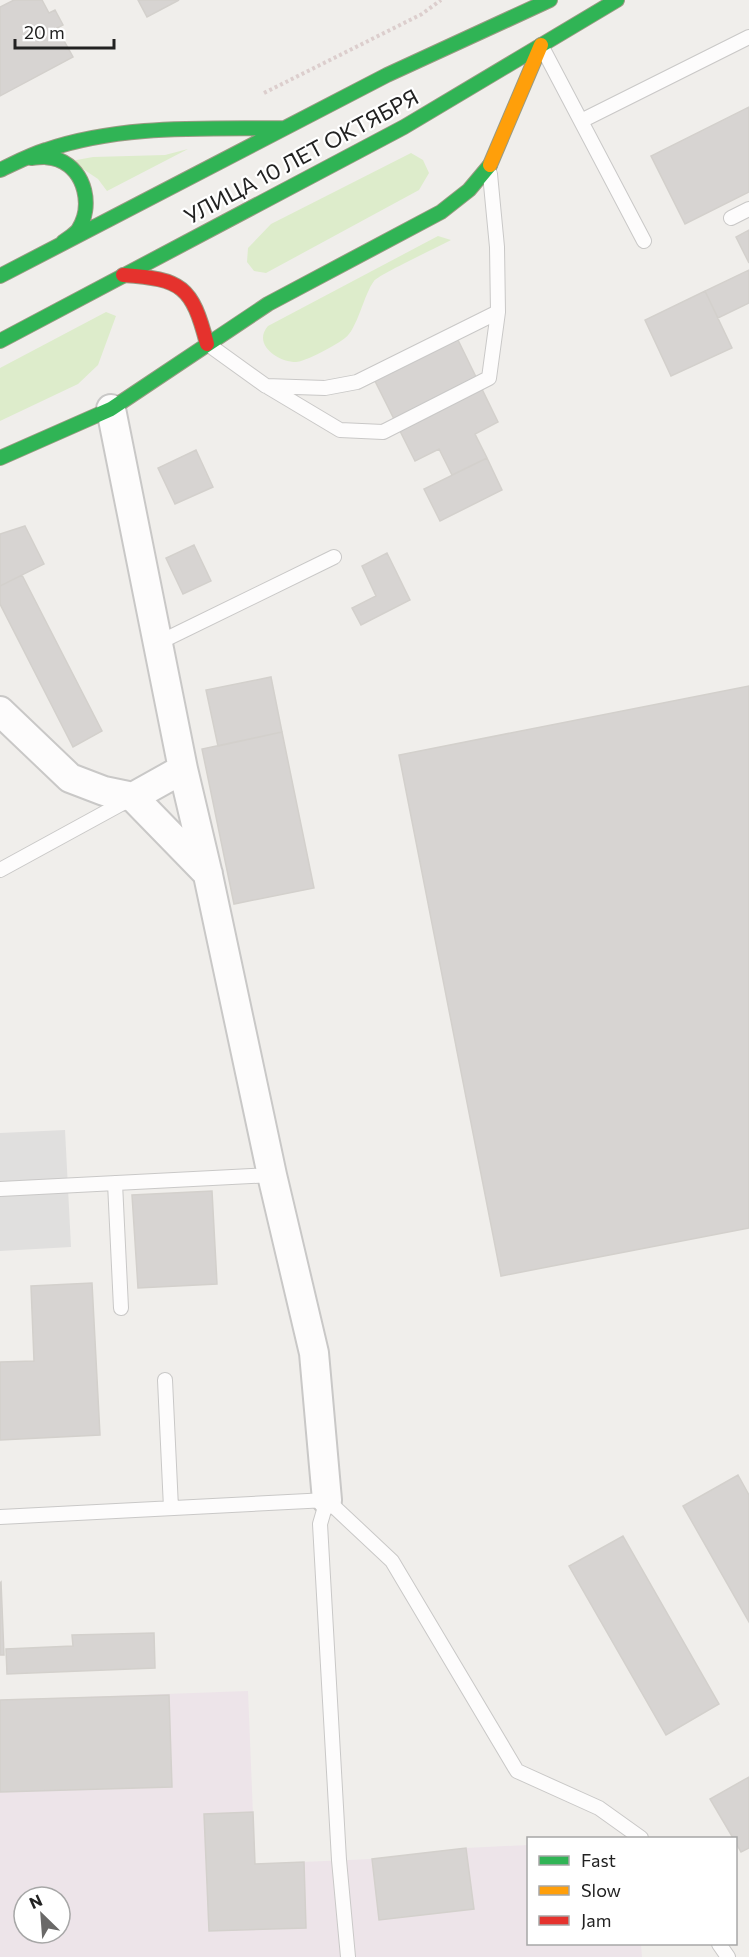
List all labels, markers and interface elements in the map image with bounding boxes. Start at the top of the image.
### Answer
scale bar [15,12,114,50]
text: 20 m [24,21,65,43]
street label: УЛИЦА 10 ЛЕТ ОКТЯБРЯ [179,83,423,229]
legend [527,1837,737,1945]
text: Fast [581,1849,616,1871]
text: Slow [581,1879,621,1901]
north arrow [12,1885,72,1945]
text: N [26,1890,45,1912]
text: Jam [581,1909,611,1931]

